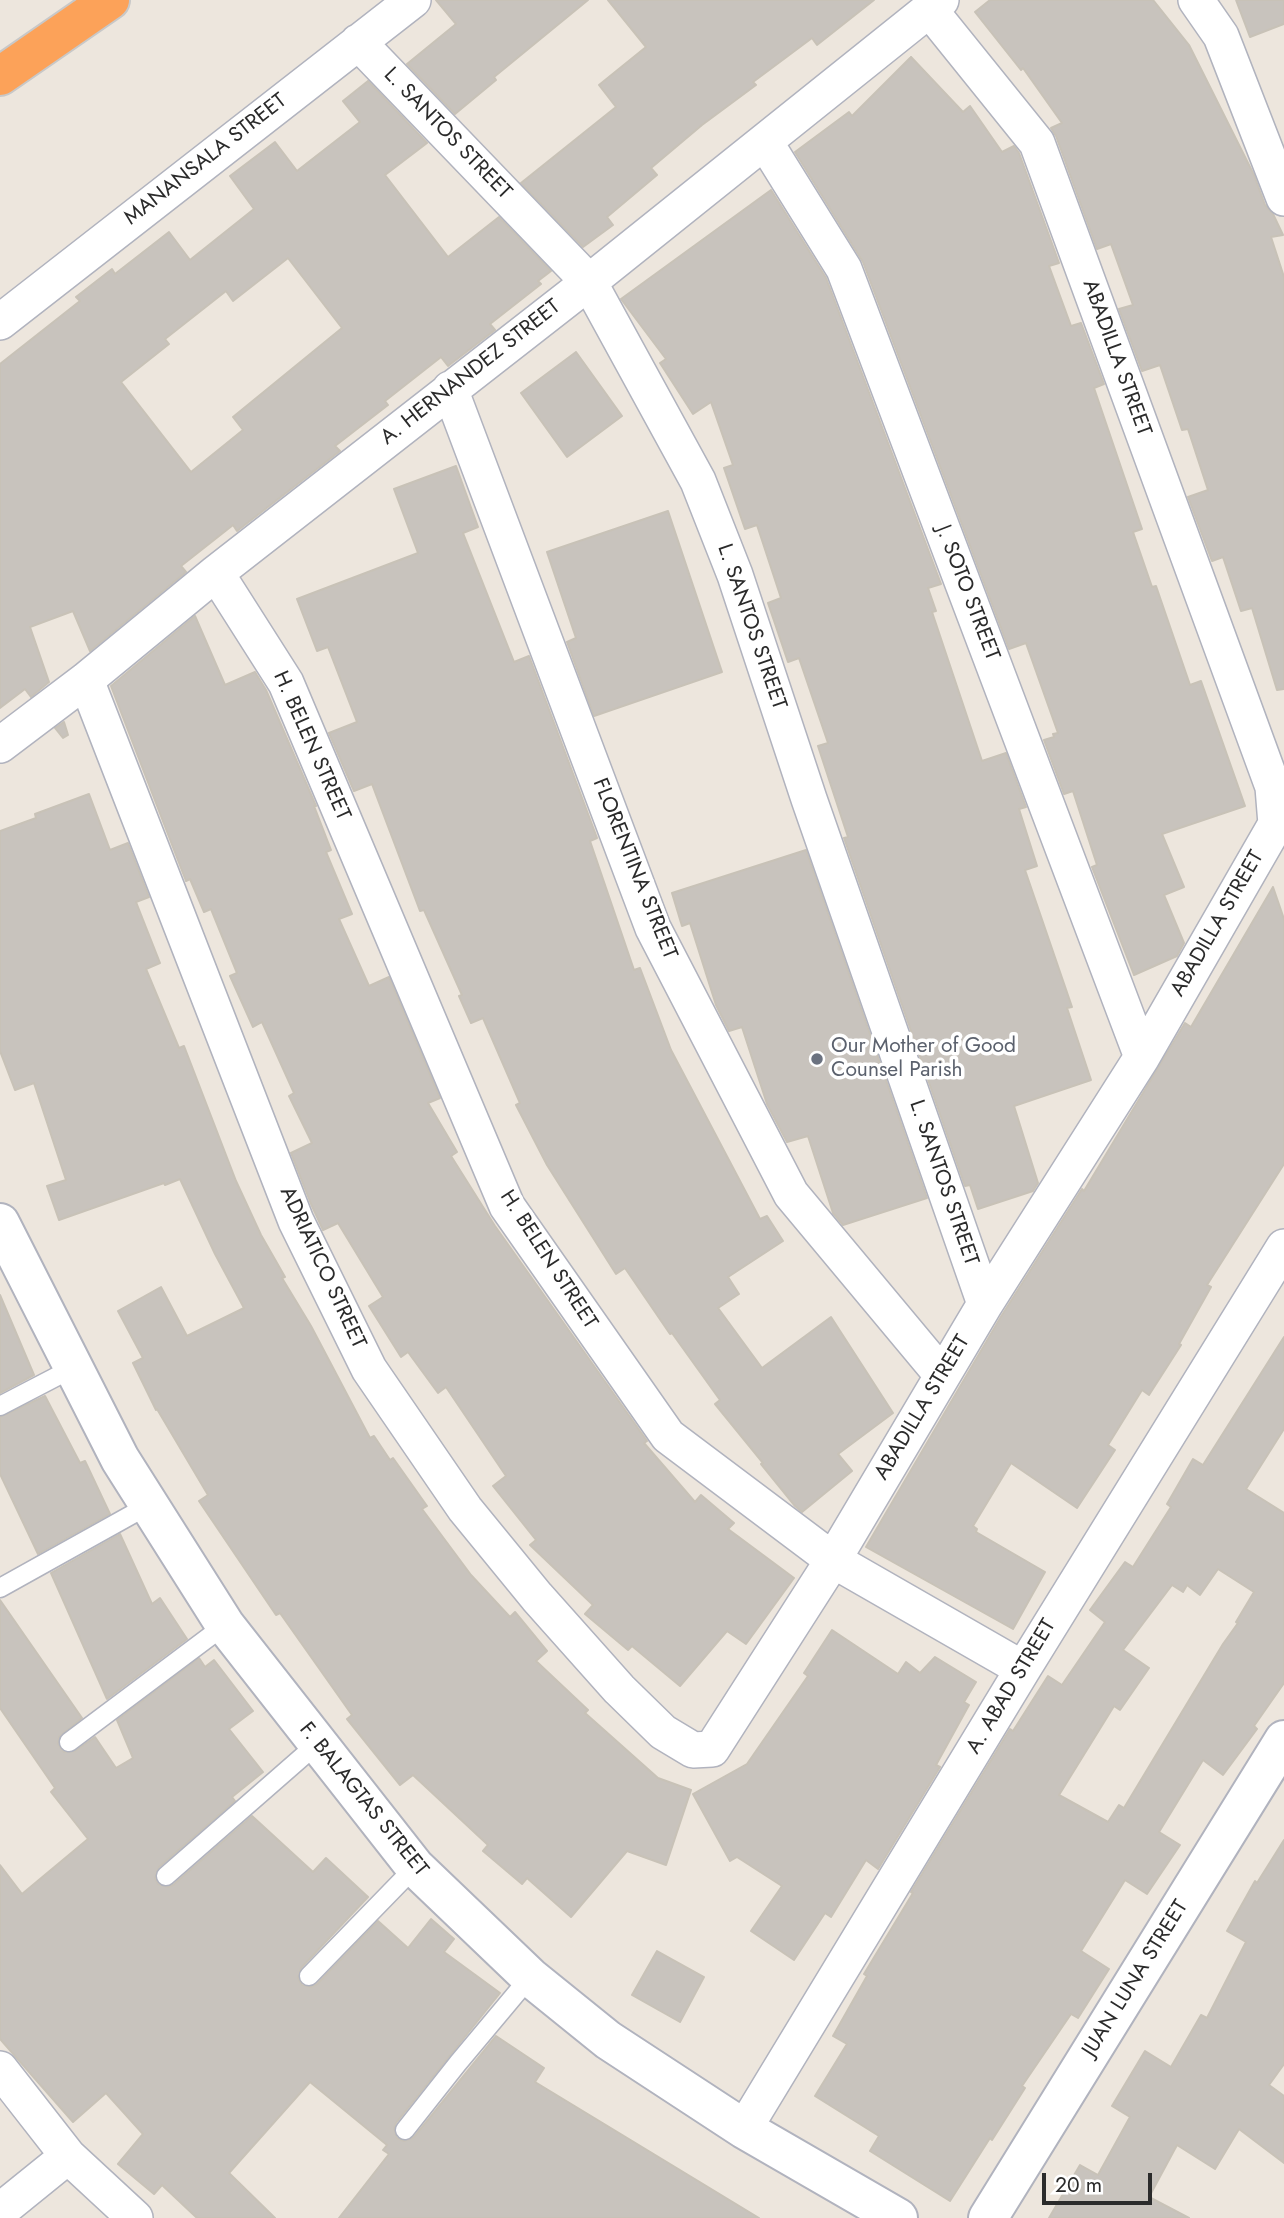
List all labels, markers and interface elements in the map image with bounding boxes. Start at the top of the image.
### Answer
street label: L. SANTOS STREET [378,63,516,205]
street label: MANANSALA STREET [120,89,292,231]
street label: ABADILLA STREET [1076,277,1156,439]
street label: A. HERNANDEZ STREET [376,295,566,451]
street label: J. SOTO STREET [930,522,1004,664]
street label: L. SANTOS STREET [711,541,791,713]
street label: H. BELEN STREET [267,668,355,824]
street label: FLORENTINA STREET [586,775,682,963]
street label: ABADILLA STREET [1166,847,1270,1001]
place label: Our Mother of Good Counsel Parish [831,1034,1016,1084]
marker: Our Mother of Good Counsel Parish [809,1051,825,1067]
street label: L. SANTOS STREET [903,1097,983,1269]
street label: ADRIATICO STREET [273,1183,371,1353]
street label: H. BELEN STREET [494,1186,602,1334]
street label: ABADILLA STREET [870,1331,976,1485]
street label: A. ABAD STREET [962,1615,1062,1759]
street label: F. BALAGTAS STREET [293,1718,433,1882]
street label: JUAN LUNA STREET [1078,1896,1194,2062]
scale bar [1046,2158,1156,2202]
text: 20 m [1055,2170,1102,2200]

